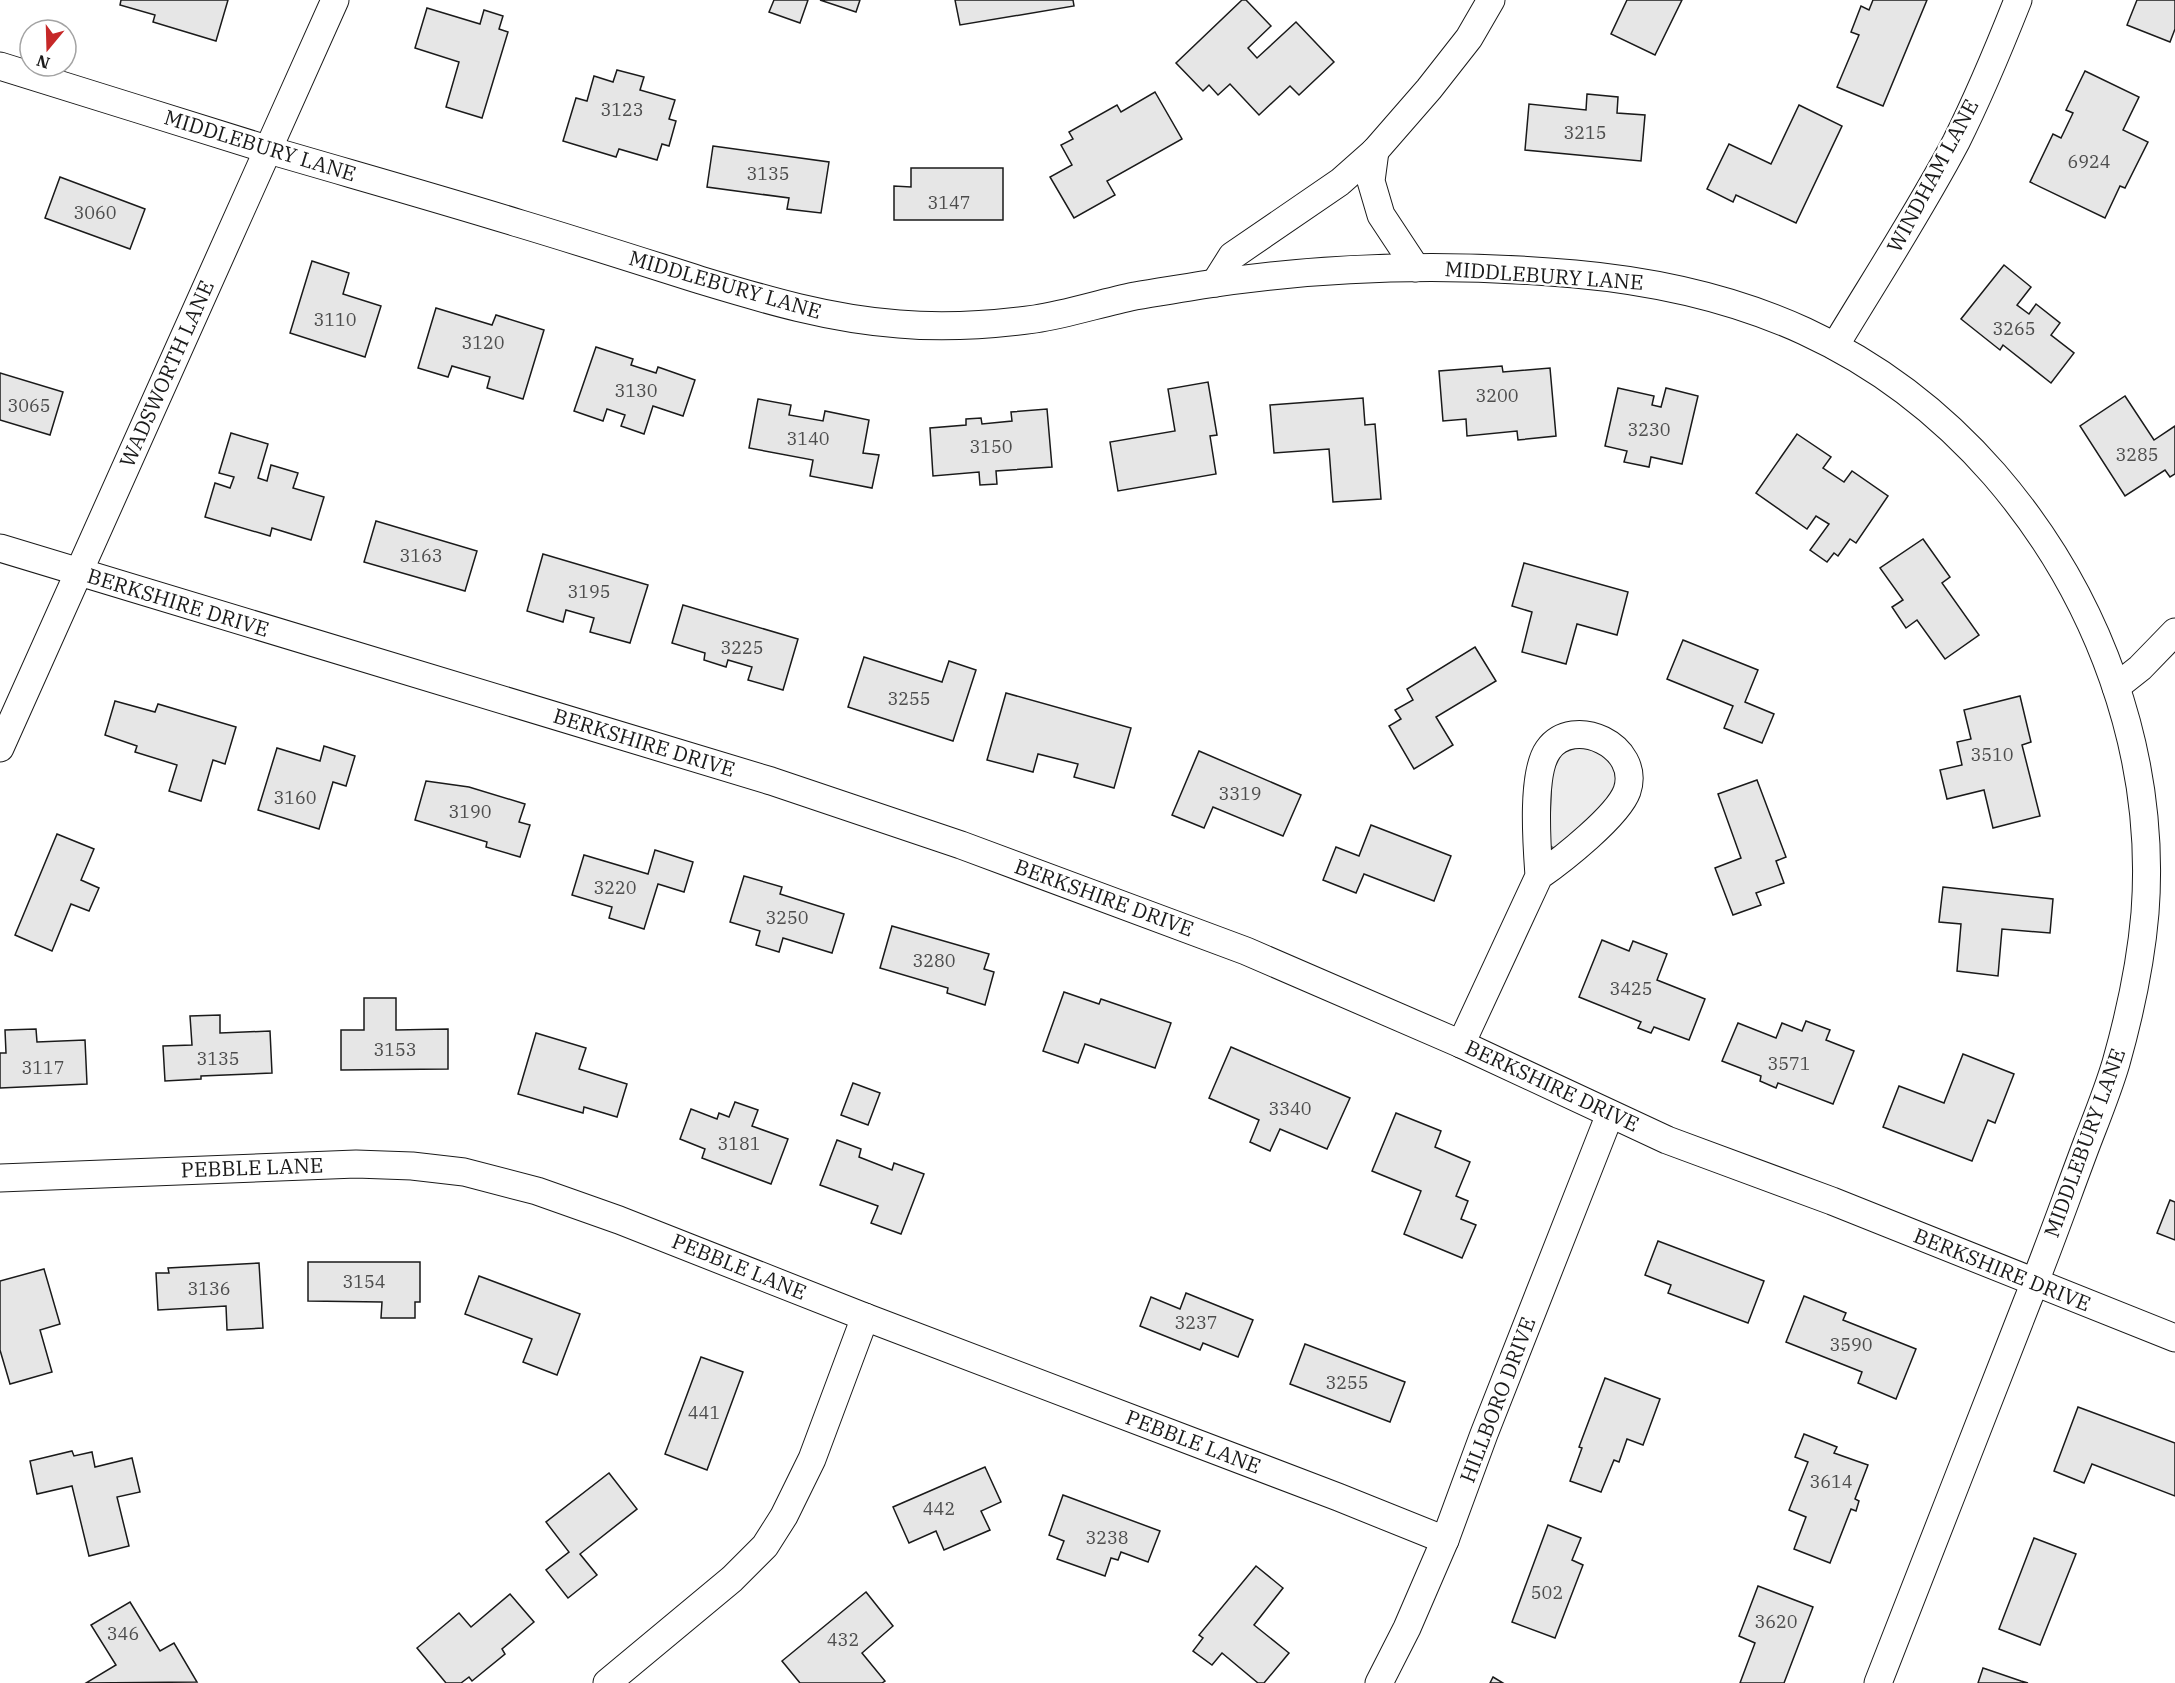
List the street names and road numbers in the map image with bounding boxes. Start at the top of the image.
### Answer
street label: WINDHAM LANE [1880,94,1984,257]
street label: MIDDLEBURY LANE [161,103,360,188]
street label: MIDDLEBURY LANE [626,243,825,325]
street label: MIDDLEBURY LANE [1444,254,1644,296]
street label: WADSWORTH LANE [112,276,220,471]
street label: BERKSHIRE DRIVE [84,561,273,643]
street label: BERKSHIRE DRIVE [550,701,739,783]
street label: BERKSHIRE DRIVE [1011,852,1198,942]
street label: BERKSHIRE DRIVE [1461,1033,1644,1138]
street label: MIDDLEBURY LANE [2037,1044,2131,1241]
street label: PEBBLE LANE [180,1151,324,1183]
street label: BERKSHIRE DRIVE [1910,1221,2095,1317]
street label: PEBBLE LANE [668,1226,811,1306]
street label: HILLBORO DRIVE [1453,1313,1542,1486]
street label: PEBBLE LANE [1122,1402,1265,1480]

